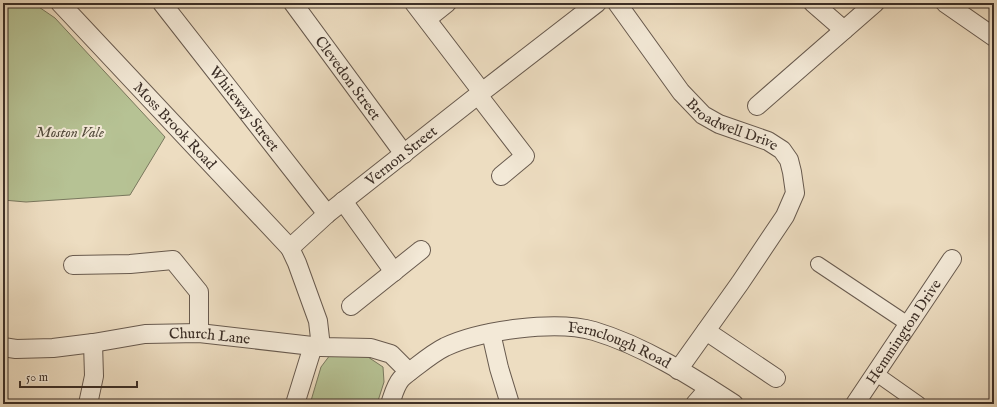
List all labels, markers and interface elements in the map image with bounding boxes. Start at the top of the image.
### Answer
street label: Clevedon Street [311,32,385,124]
street label: Whiteway Street [205,62,284,155]
street label: Moss Brook Road [129,78,221,174]
street label: Broadwell Drive [682,94,782,155]
street label: Vernon Street [361,121,441,190]
park label: Moston Vale [36,123,104,142]
street label: Hemmington Drive [861,275,945,388]
street label: Fernclough Road [567,317,675,373]
street label: Church Lane [169,323,251,348]
scale bar [20,363,137,389]
text: 50 m [26,370,48,385]

